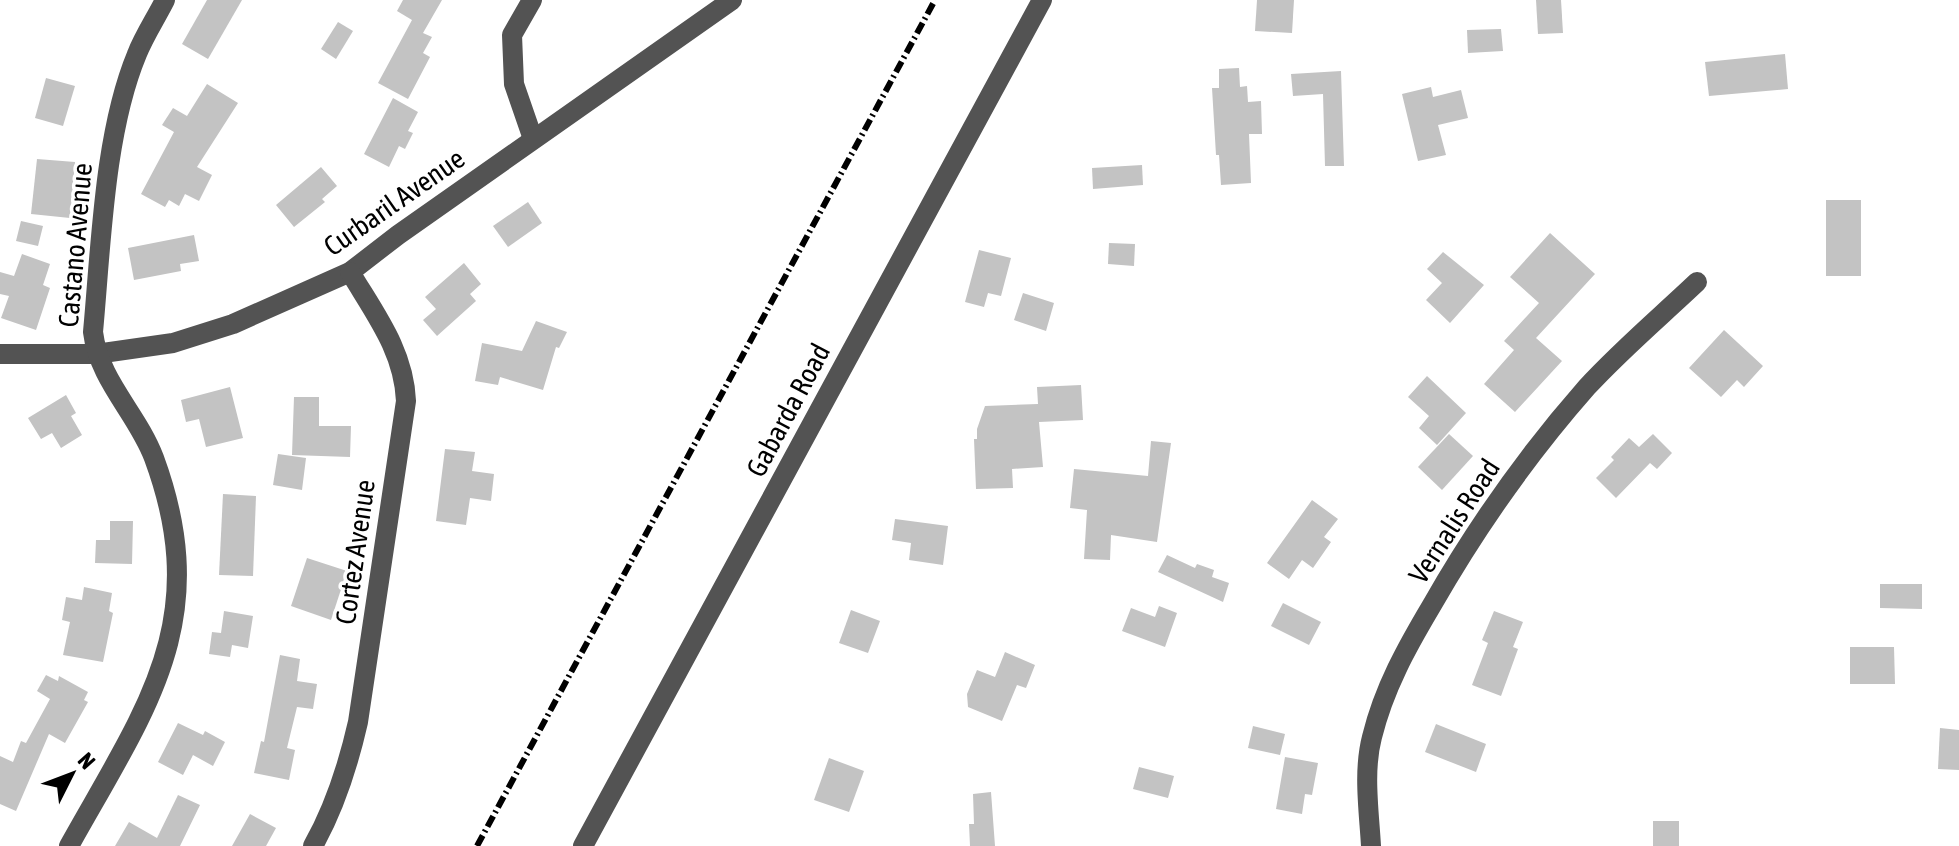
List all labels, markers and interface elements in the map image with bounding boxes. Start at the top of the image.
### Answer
street label: Curbaril Avenue [318,142,470,262]
street label: Castano Avenue [52,162,98,328]
street label: Gabarda Road [740,338,836,482]
street label: Vernalis Road [1402,453,1506,589]
street label: Cortez Avenue [329,478,381,626]
north arrow [32,734,112,814]
text: N [73,747,101,774]

